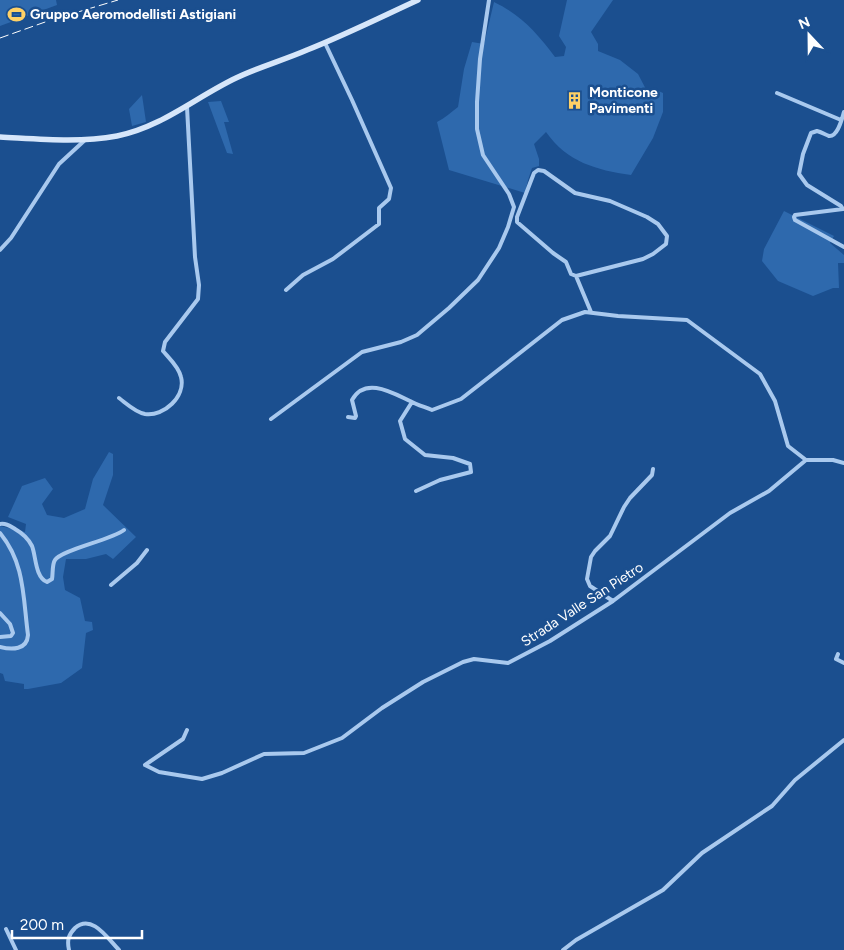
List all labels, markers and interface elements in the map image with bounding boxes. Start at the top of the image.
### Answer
sports icon: Gruppo Aeromodellisti Astigiani [6,4,26,24]
place label: Gruppo Aeromodellisti Astigiani [30,6,236,23]
north arrow [784,10,834,60]
text: N [796,14,813,33]
place label: Monticone Pavimenti [589,84,658,117]
building icon: Monticone Pavimenti [565,90,585,110]
street label: Strada Valle San Pietro [518,559,647,650]
scale bar [12,908,142,940]
text: 200 m [20,916,64,934]

